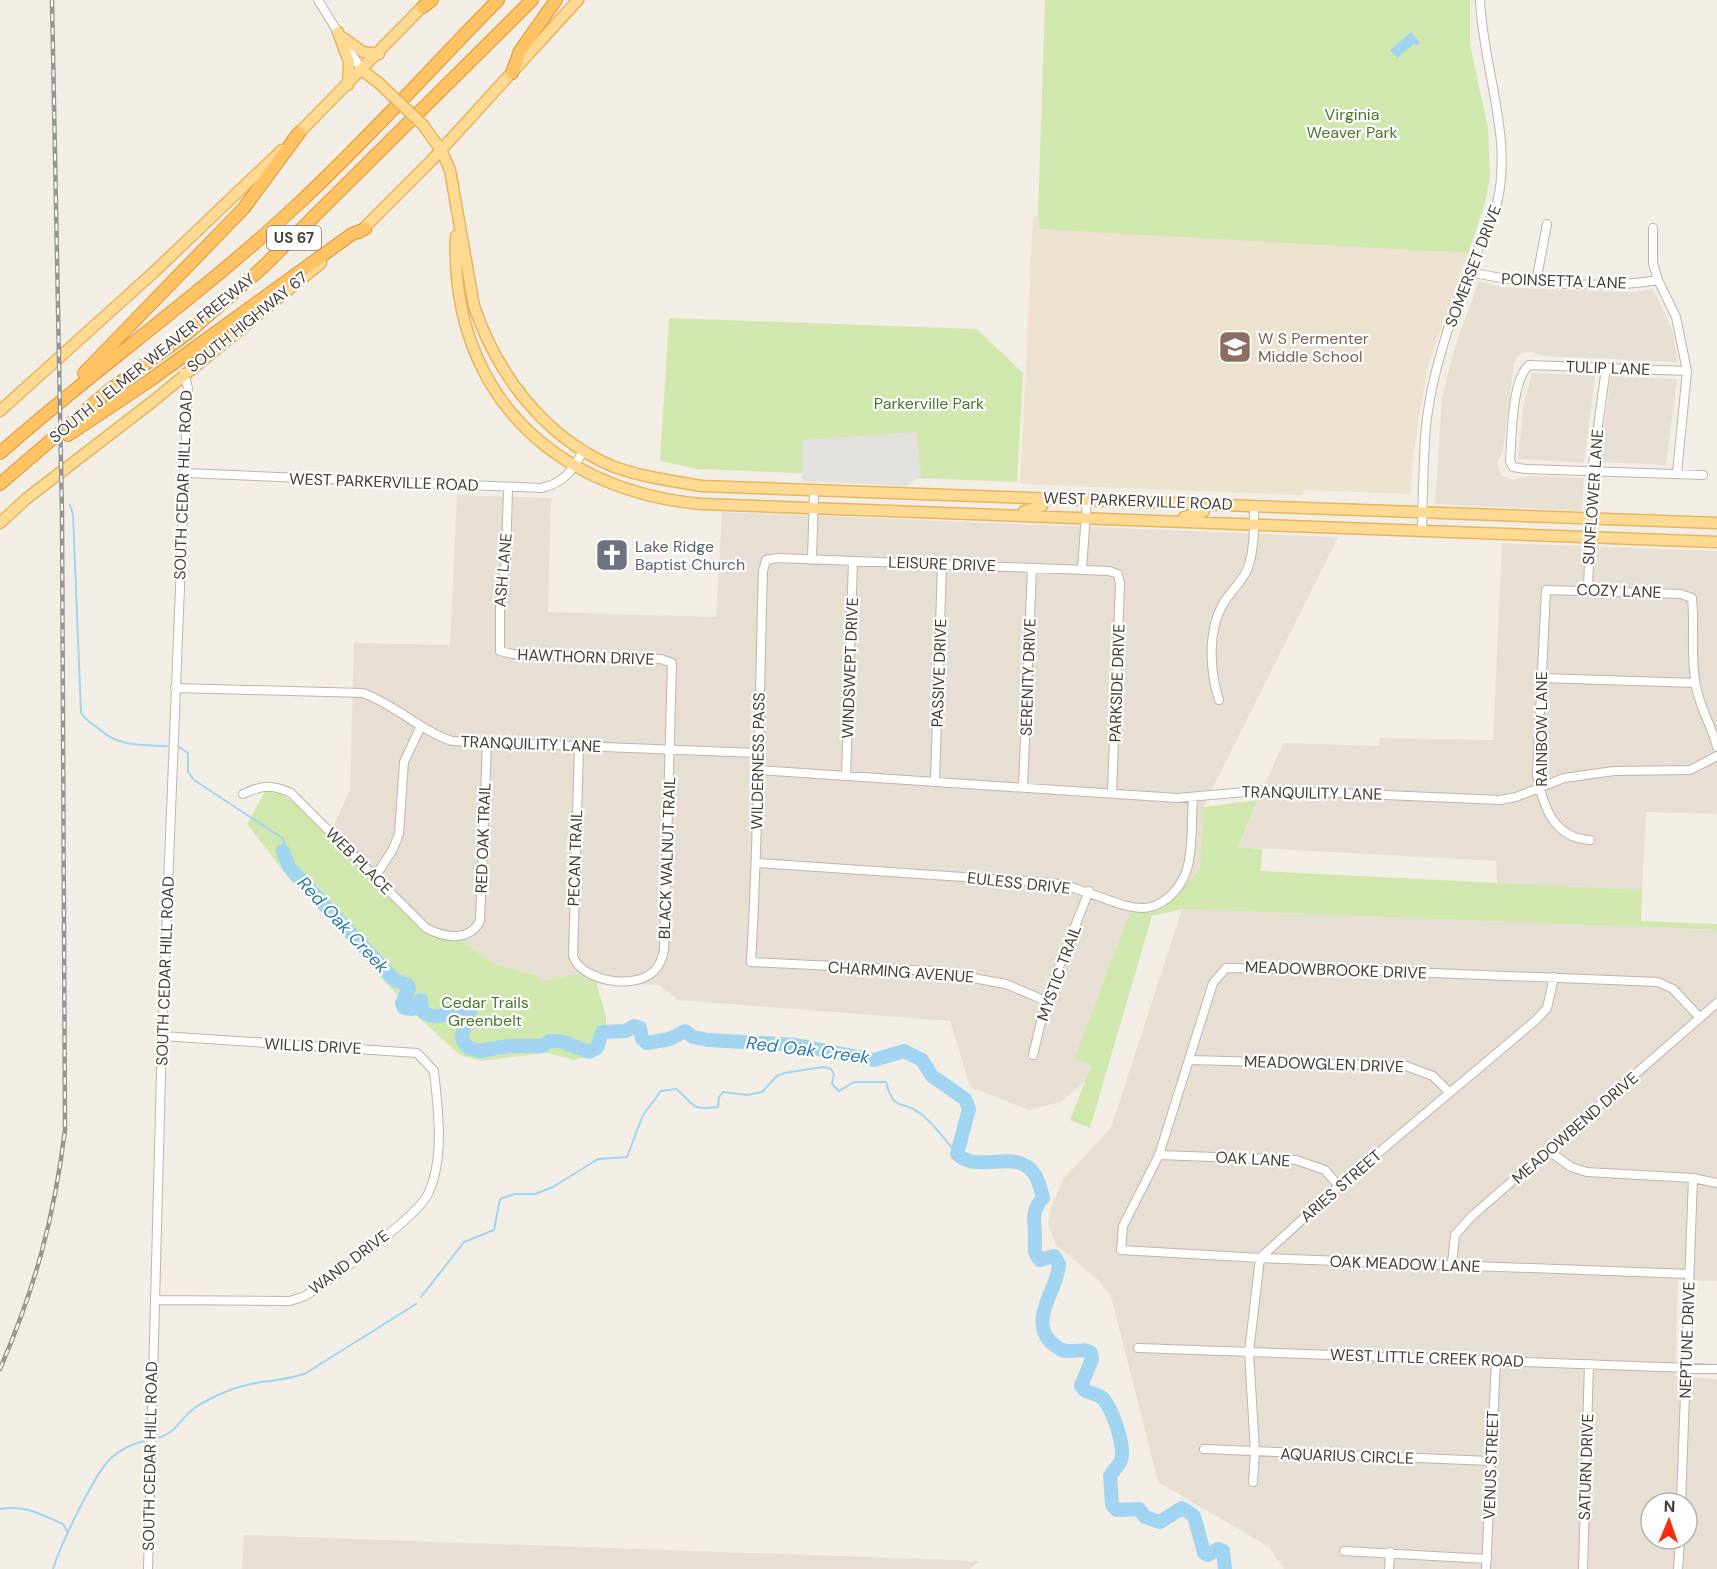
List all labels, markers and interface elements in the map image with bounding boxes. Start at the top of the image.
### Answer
park label: Virginia Weaver Park [1306,104,1398,143]
street label: SOMERSET DRIVE [1440,202,1506,330]
road number: US 67 [267,226,321,250]
street label: SOUTH HIGHWAY 67 [182,267,312,377]
street label: SOUTH J ELMER WEAVER FREEWAY [45,268,259,448]
street label: POINSETTA LANE [1501,268,1627,294]
place label: W S Permenter Middle School [1258,328,1369,367]
school or university icon: W S Permenter Middle School [1217,329,1253,365]
street label: TULIP LANE [1565,356,1651,380]
street label: SOUTH CEDAR HILL ROAD [169,390,197,580]
park label: Parkerville Park [874,393,984,414]
street label: SUNFLOWER LANE [1578,428,1608,566]
street label: WEST PARKERVILLE ROAD [289,468,479,496]
street label: WEST PARKERVILLE ROAD [1043,487,1233,515]
street label: ASH LANE [489,532,517,608]
place label: Lake Ridge Baptist Church [635,536,745,575]
church icon: Lake Ridge Baptist Church [594,537,630,573]
street label: LEISURE DRIVE [888,552,996,576]
street label: COZY LANE [1576,579,1662,603]
street label: WINDSWEPT DRIVE [837,597,863,739]
street label: PASSIVE DRIVE [927,618,951,728]
street label: SERENITY DRIVE [1015,618,1041,736]
street label: PARKSIDE DRIVE [1104,623,1130,743]
street label: HAWTHORN DRIVE [517,644,655,670]
street label: RAINBOW LANE [1531,671,1552,787]
street label: WILDERNESS PASS [746,692,770,830]
street label: TRANQUILITY LANE [460,731,602,757]
street label: BLACK WALNUT TRAIL [654,776,680,940]
street label: TRANQUILITY LANE [1242,781,1382,805]
street label: RED OAK TRAIL [471,782,495,894]
street label: PECAN TRAIL [563,809,587,907]
street label: WEB PLACE [321,823,397,899]
street label: EULESS DRIVE [966,867,1072,899]
water label: Red Oak Creek [292,871,395,979]
street label: SOUTH CEDAR HILL ROAD [151,876,179,1066]
street label: MYSTIC TRAIL [1032,922,1086,1024]
street label: CHARMING AVENUE [827,956,975,988]
street label: MEADOWBROOKE DRIVE [1245,956,1427,984]
park label: Cedar Trails Greenbelt [441,992,529,1031]
water label: Red Oak Creek [745,1031,872,1070]
street label: WILLIS DRIVE [264,1033,362,1059]
street label: MEADOWGLEN DRIVE [1244,1051,1404,1077]
street label: MEADOWBEND DRIVE [1508,1067,1642,1189]
street label: ARIES STREET [1296,1145,1386,1227]
street label: OAK LANE [1215,1147,1291,1171]
street label: WAND DRIVE [305,1225,393,1299]
street label: OAK MEADOW LANE [1329,1251,1481,1277]
street label: NEPTUNE DRIVE [1674,1281,1700,1399]
street label: WEST LITTLE CREEK ROAD [1330,1344,1524,1372]
street label: SOUTH CEDAR HILL ROAD [138,1361,162,1551]
street label: VENUS STREET [1479,1410,1503,1520]
street label: SATURN DRIVE [1574,1413,1598,1521]
street label: AQUARIUS CIRCLE [1280,1443,1414,1469]
north arrow [1639,1491,1699,1551]
text: N [1663,1496,1676,1517]

